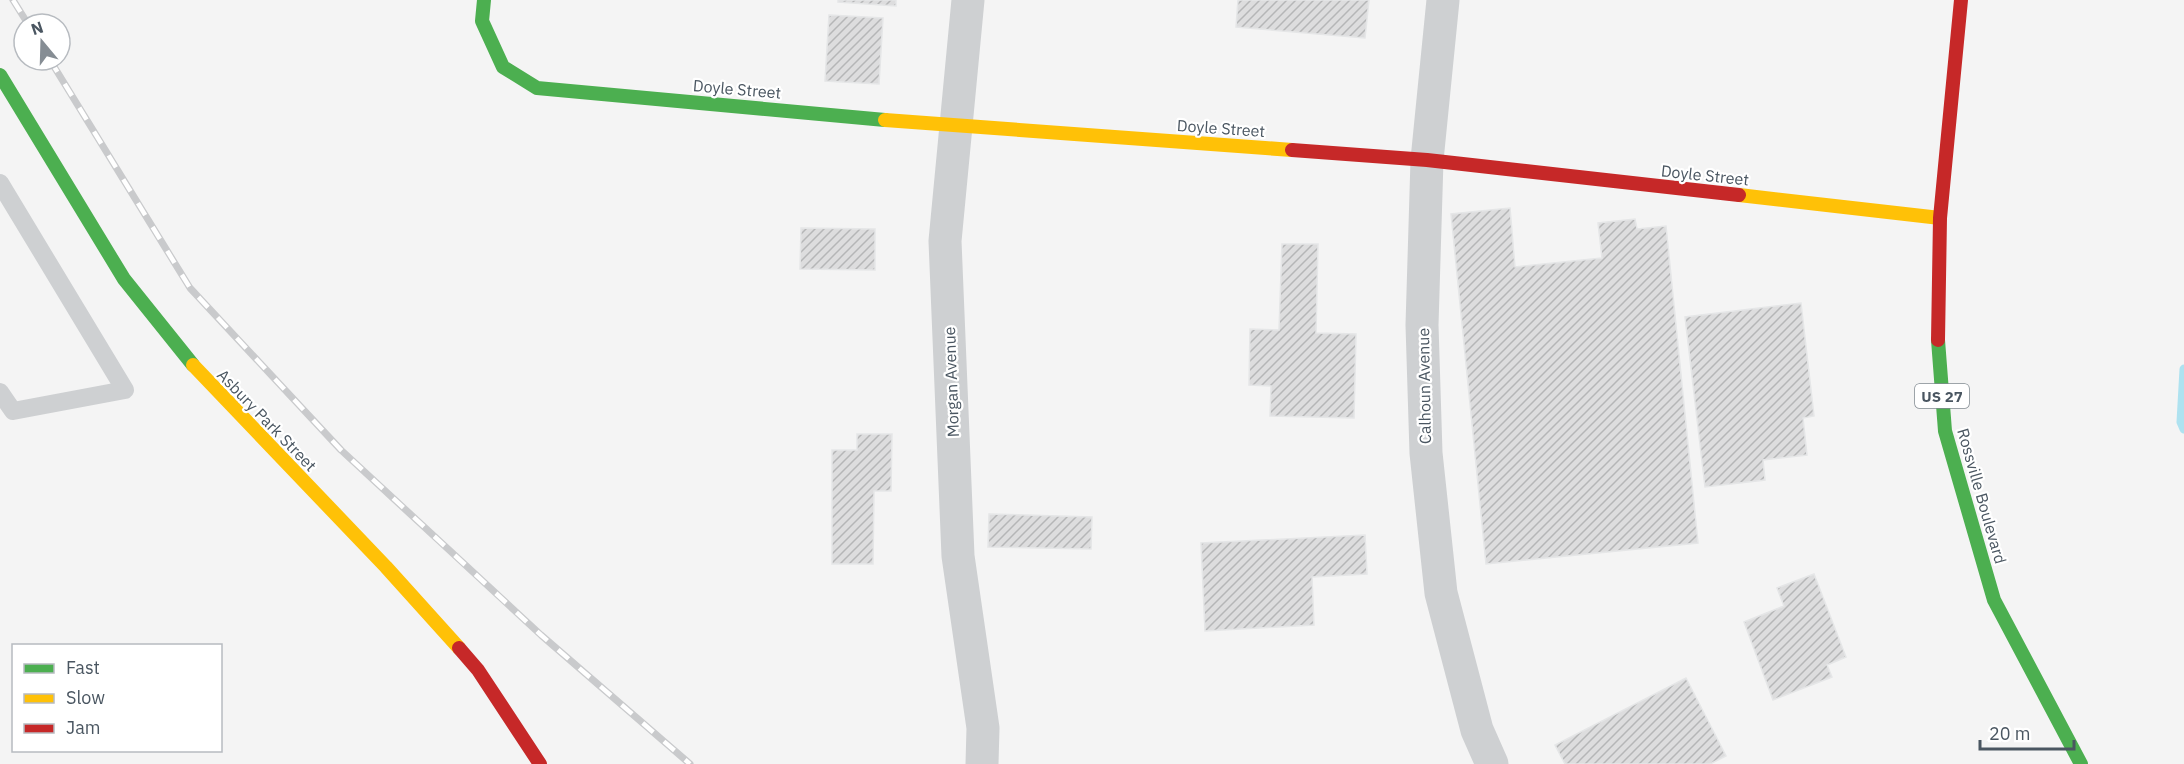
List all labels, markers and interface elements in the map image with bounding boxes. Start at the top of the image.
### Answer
north arrow [12,12,72,72]
text: N [28,16,46,39]
street label: Doyle Street [692,75,782,103]
street label: Doyle Street [1176,115,1266,141]
street label: Doyle Street [1660,160,1750,190]
street label: Morgan Avenue [939,326,963,438]
street label: Calhoun Avenue [1413,327,1435,444]
street label: Asbury Park Street [213,365,321,475]
road number: US 27 [1915,384,1969,408]
street label: Rossville Boulevard [1953,426,2011,566]
legend [12,644,222,752]
text: Fast [66,656,100,679]
text: Slow [66,686,105,709]
scale bar [1980,713,2074,751]
text: Jam [66,716,101,739]
text: 20 m [1989,722,2031,745]

